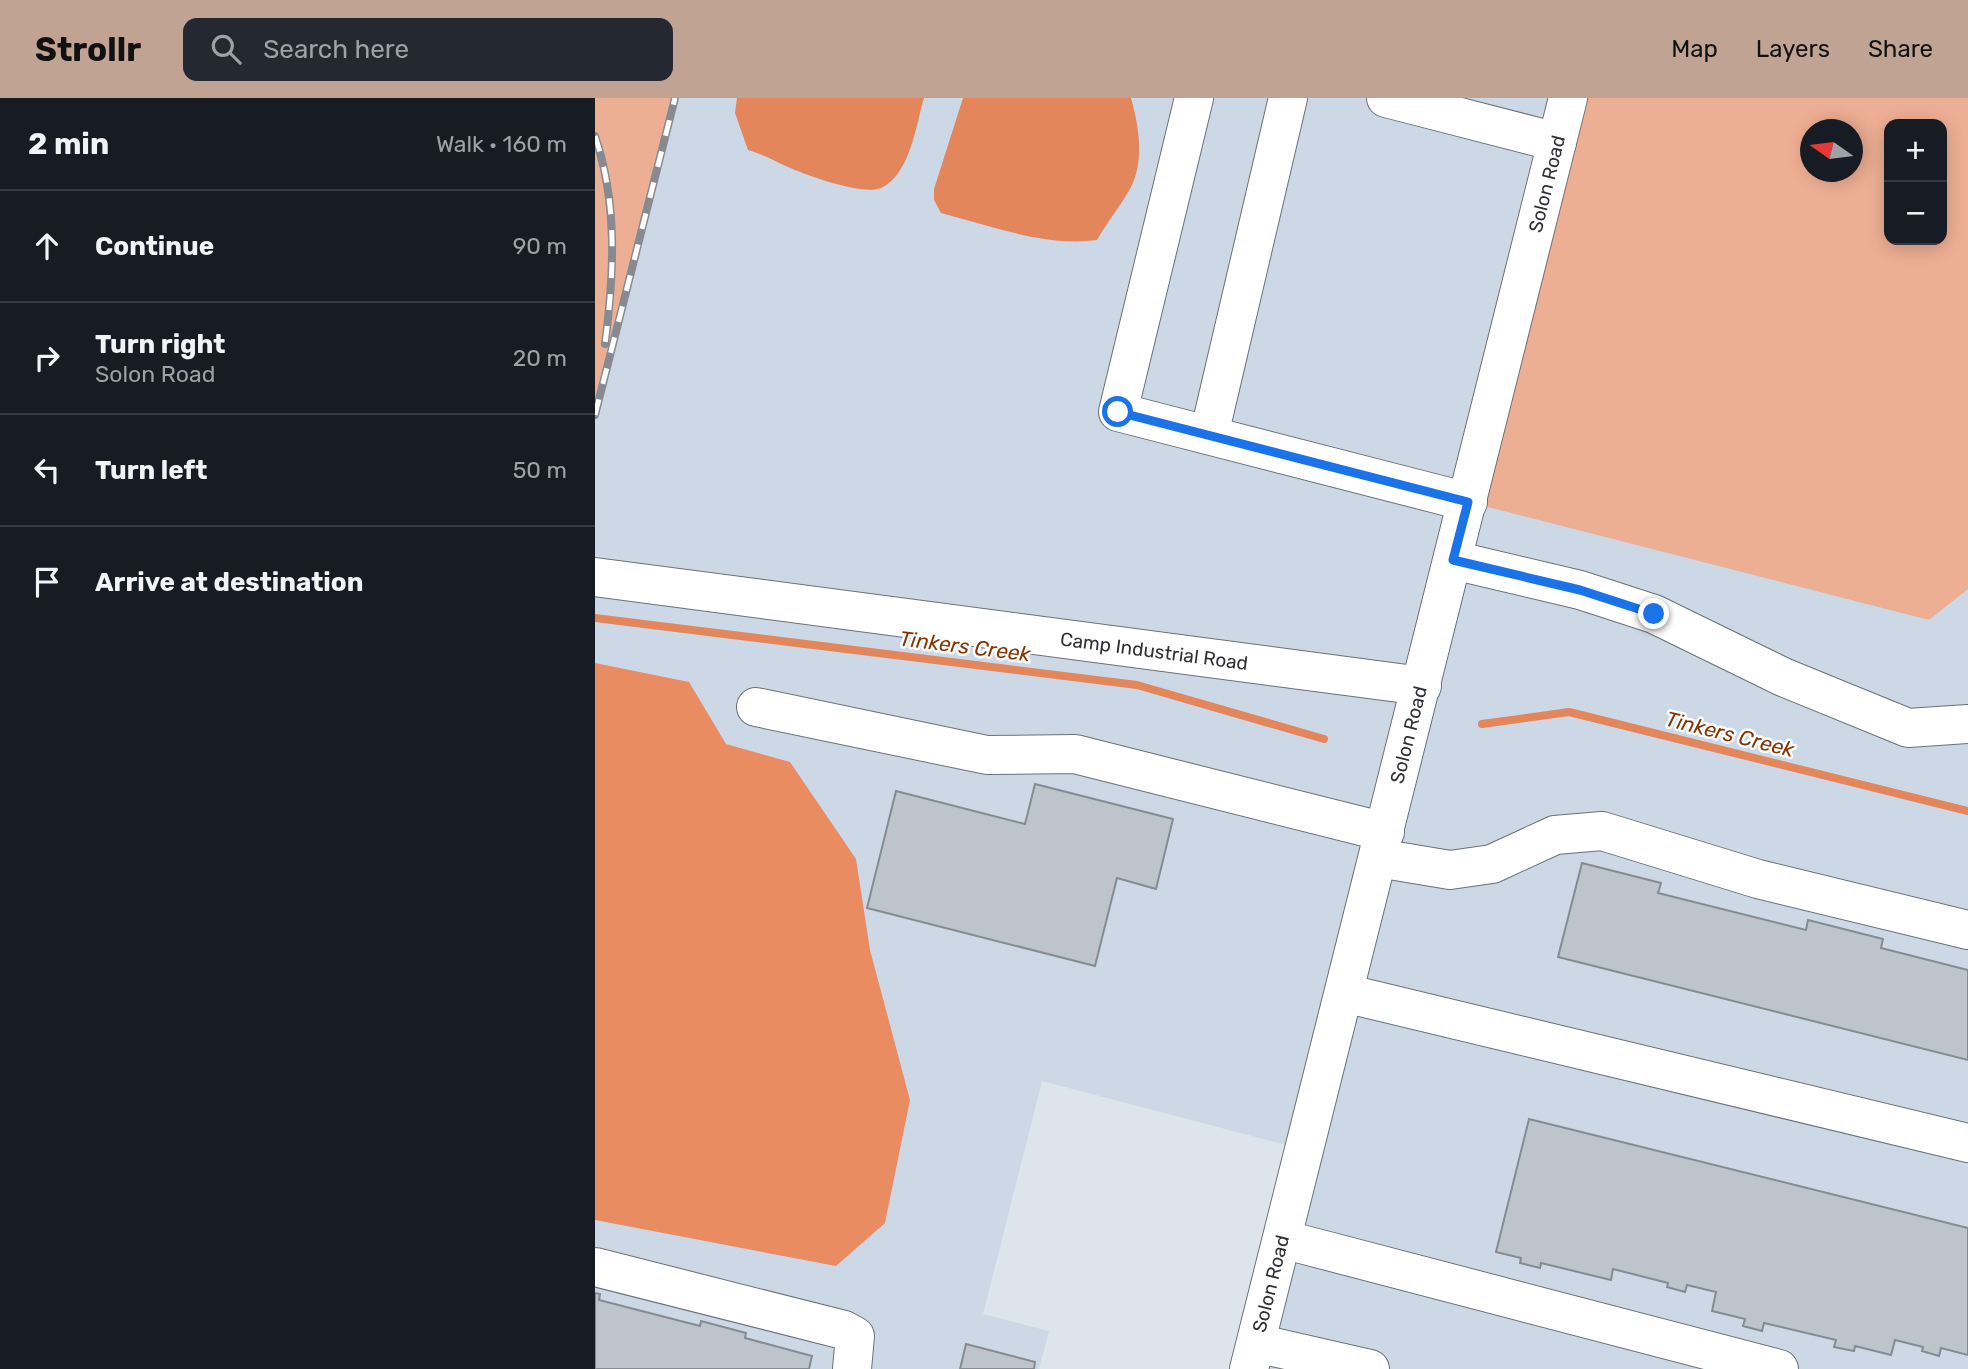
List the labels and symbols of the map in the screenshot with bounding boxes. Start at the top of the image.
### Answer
north arrow [1800,119,1863,182]
street label: Solon Road [1523,133,1570,235]
route start [1102,396,1133,427]
route end [1638,598,1669,629]
water label: Tinkers Creek [898,626,1033,667]
street label: Camp Industrial Road [1059,627,1250,674]
street label: Solon Road [1385,684,1431,786]
water label: Tinkers Creek [1663,706,1798,762]
street label: Solon Road [1247,1233,1294,1335]

